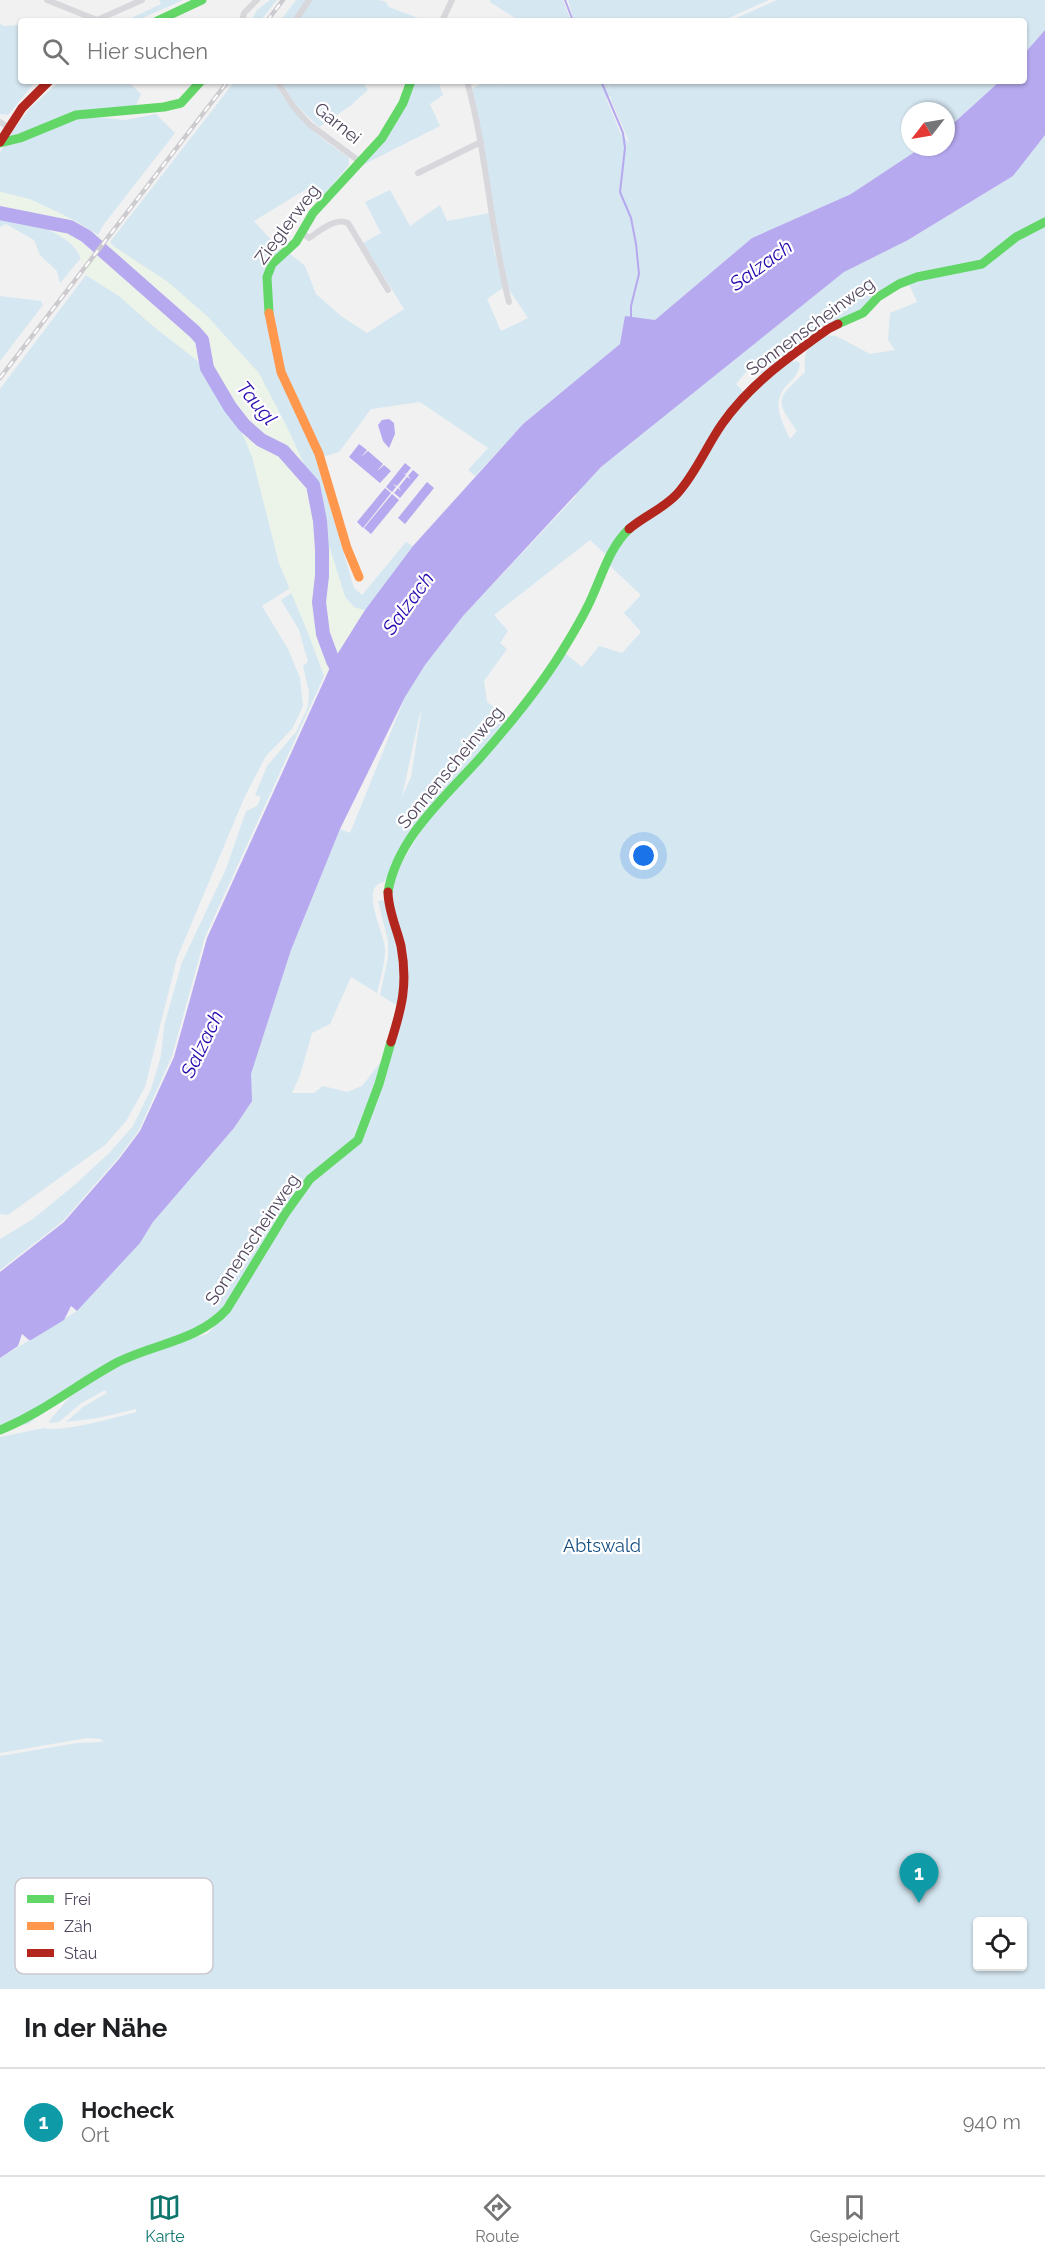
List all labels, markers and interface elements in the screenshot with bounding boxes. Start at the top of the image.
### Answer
search box [18,18,1027,84]
icon: search [39,35,72,68]
text: Hier suchen [87,38,208,64]
street label: Garnei [310,98,366,148]
north arrow [901,102,955,156]
street label: Zieglerweg [250,180,324,268]
water label: Salzach [724,234,797,296]
street label: Sonnenscheinweg [742,272,878,380]
water label: Taugl [232,376,282,430]
water label: Salzach [377,567,439,640]
street label: Sonnenscheinweg [393,701,507,833]
your location [629,841,658,870]
water label: Salzach [175,1006,229,1082]
street label: Sonnenscheinweg [200,1169,304,1309]
park label: Abtswald [563,1535,641,1556]
pin: 1 [900,1854,938,1903]
legend [15,1878,213,1974]
text: Frei [64,1890,91,1909]
text: Zäh [64,1917,92,1936]
map controls [973,1917,1027,1971]
button: locate [973,1917,1027,1971]
text: Stau [64,1944,97,1963]
text: In der Nähe [24,2013,167,2043]
text: Hocheck [81,2097,174,2123]
text: 1 [39,2110,48,2134]
text: 940 m [963,2110,1021,2134]
text: Ort [81,2123,110,2147]
tab: Karte [145,2191,185,2246]
tab: Route [475,2191,519,2246]
tab: Gespeichert [810,2191,900,2246]

